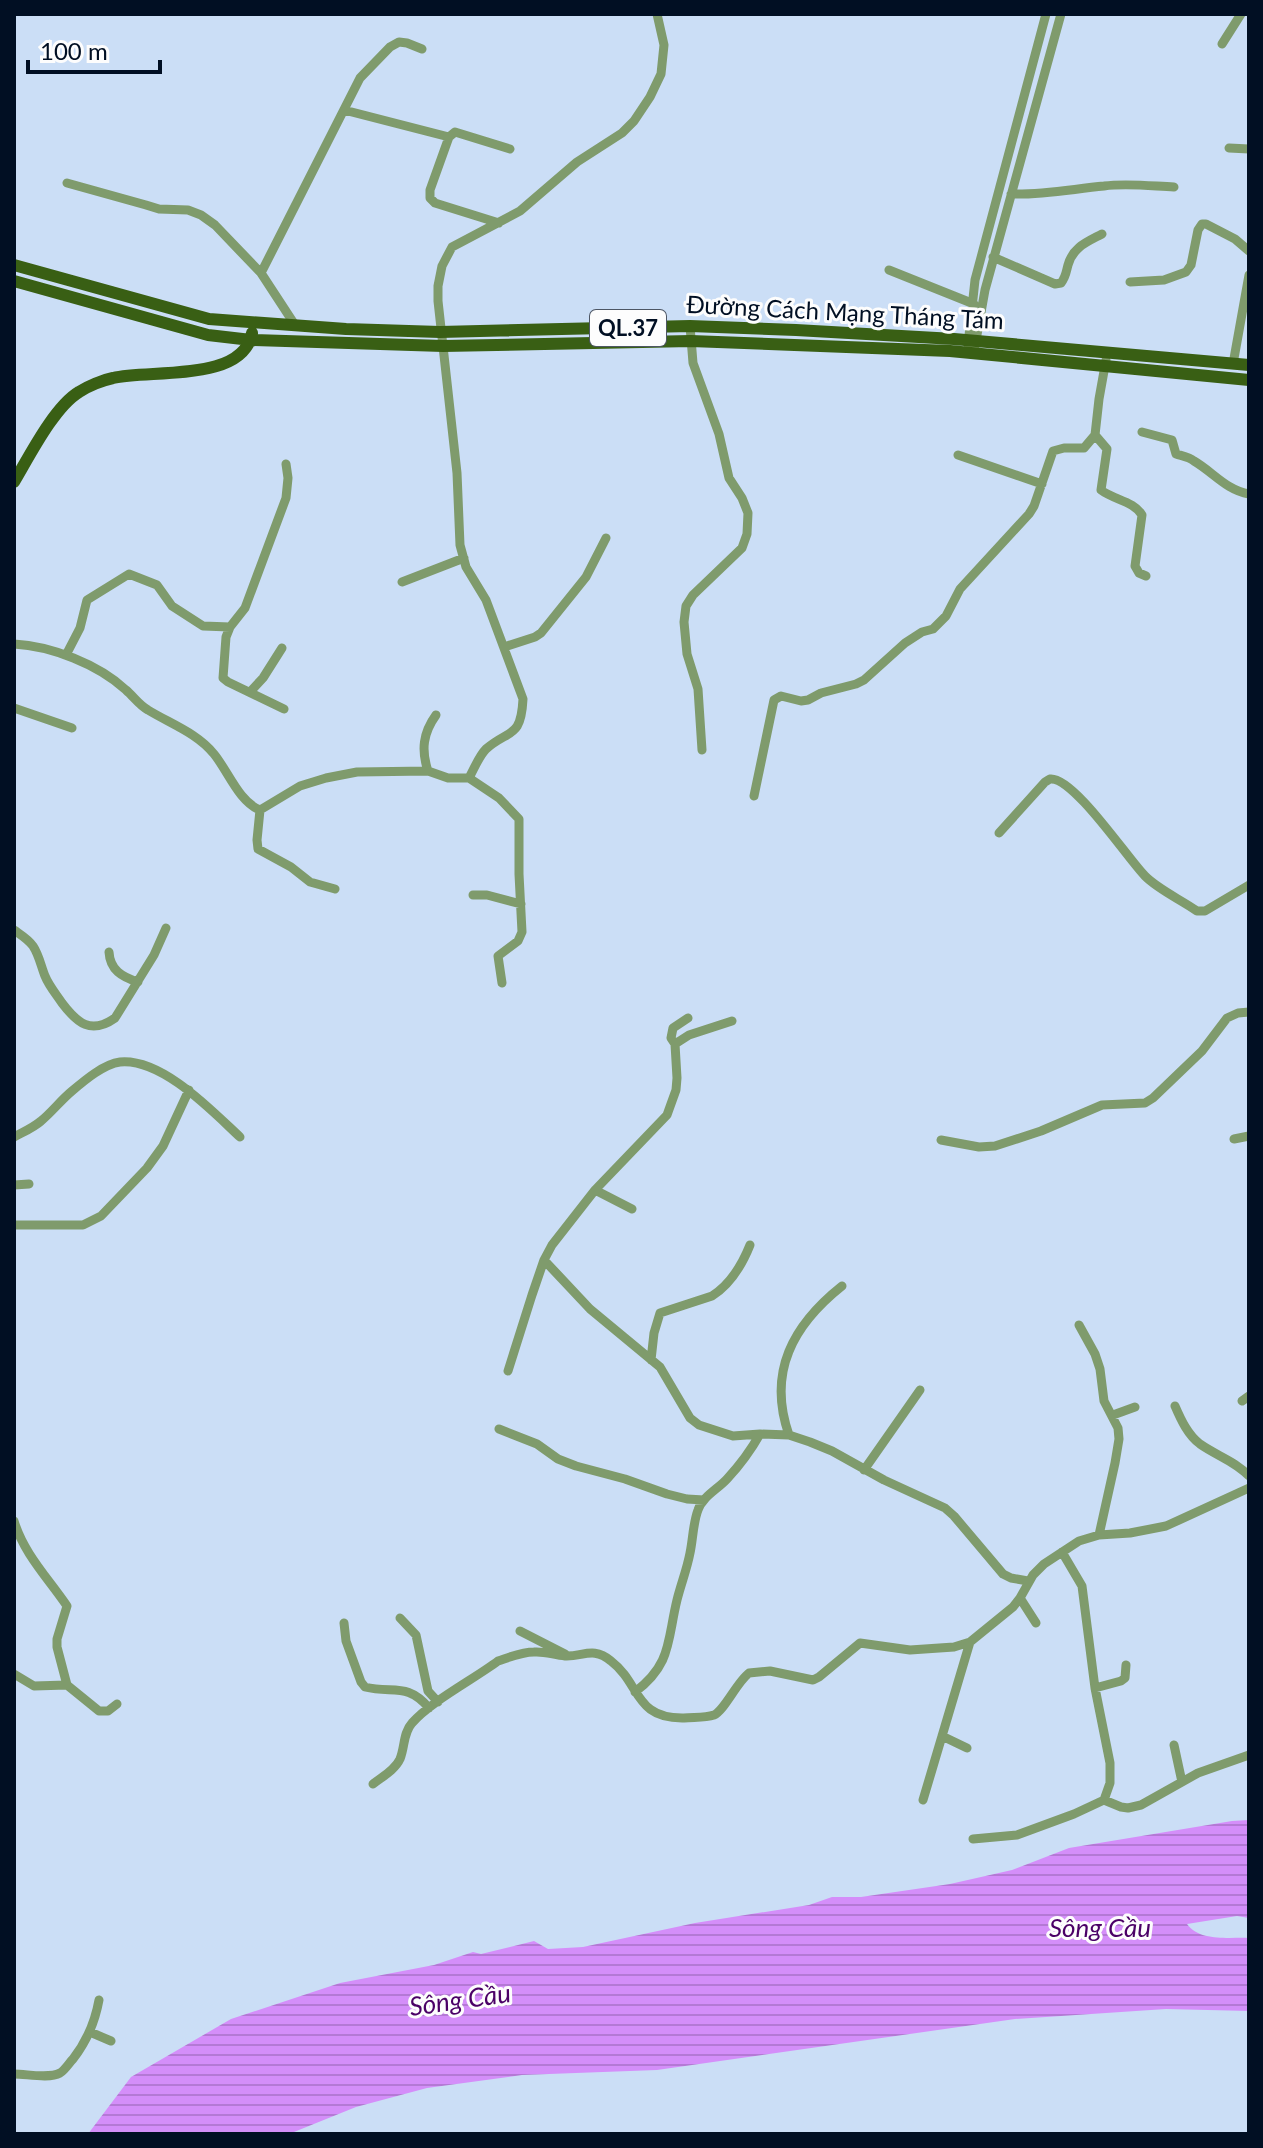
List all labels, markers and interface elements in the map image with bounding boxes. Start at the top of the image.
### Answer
scale bar [28,24,160,74]
text: 100 m [40,36,108,65]
street label: Đường Cách Mạng Tháng Tám [686,289,1005,334]
road number: QL.37 [590,310,666,346]
water label: Sông Cầu [1049,1911,1151,1943]
water label: Sông Cầu [407,1976,513,2022]

